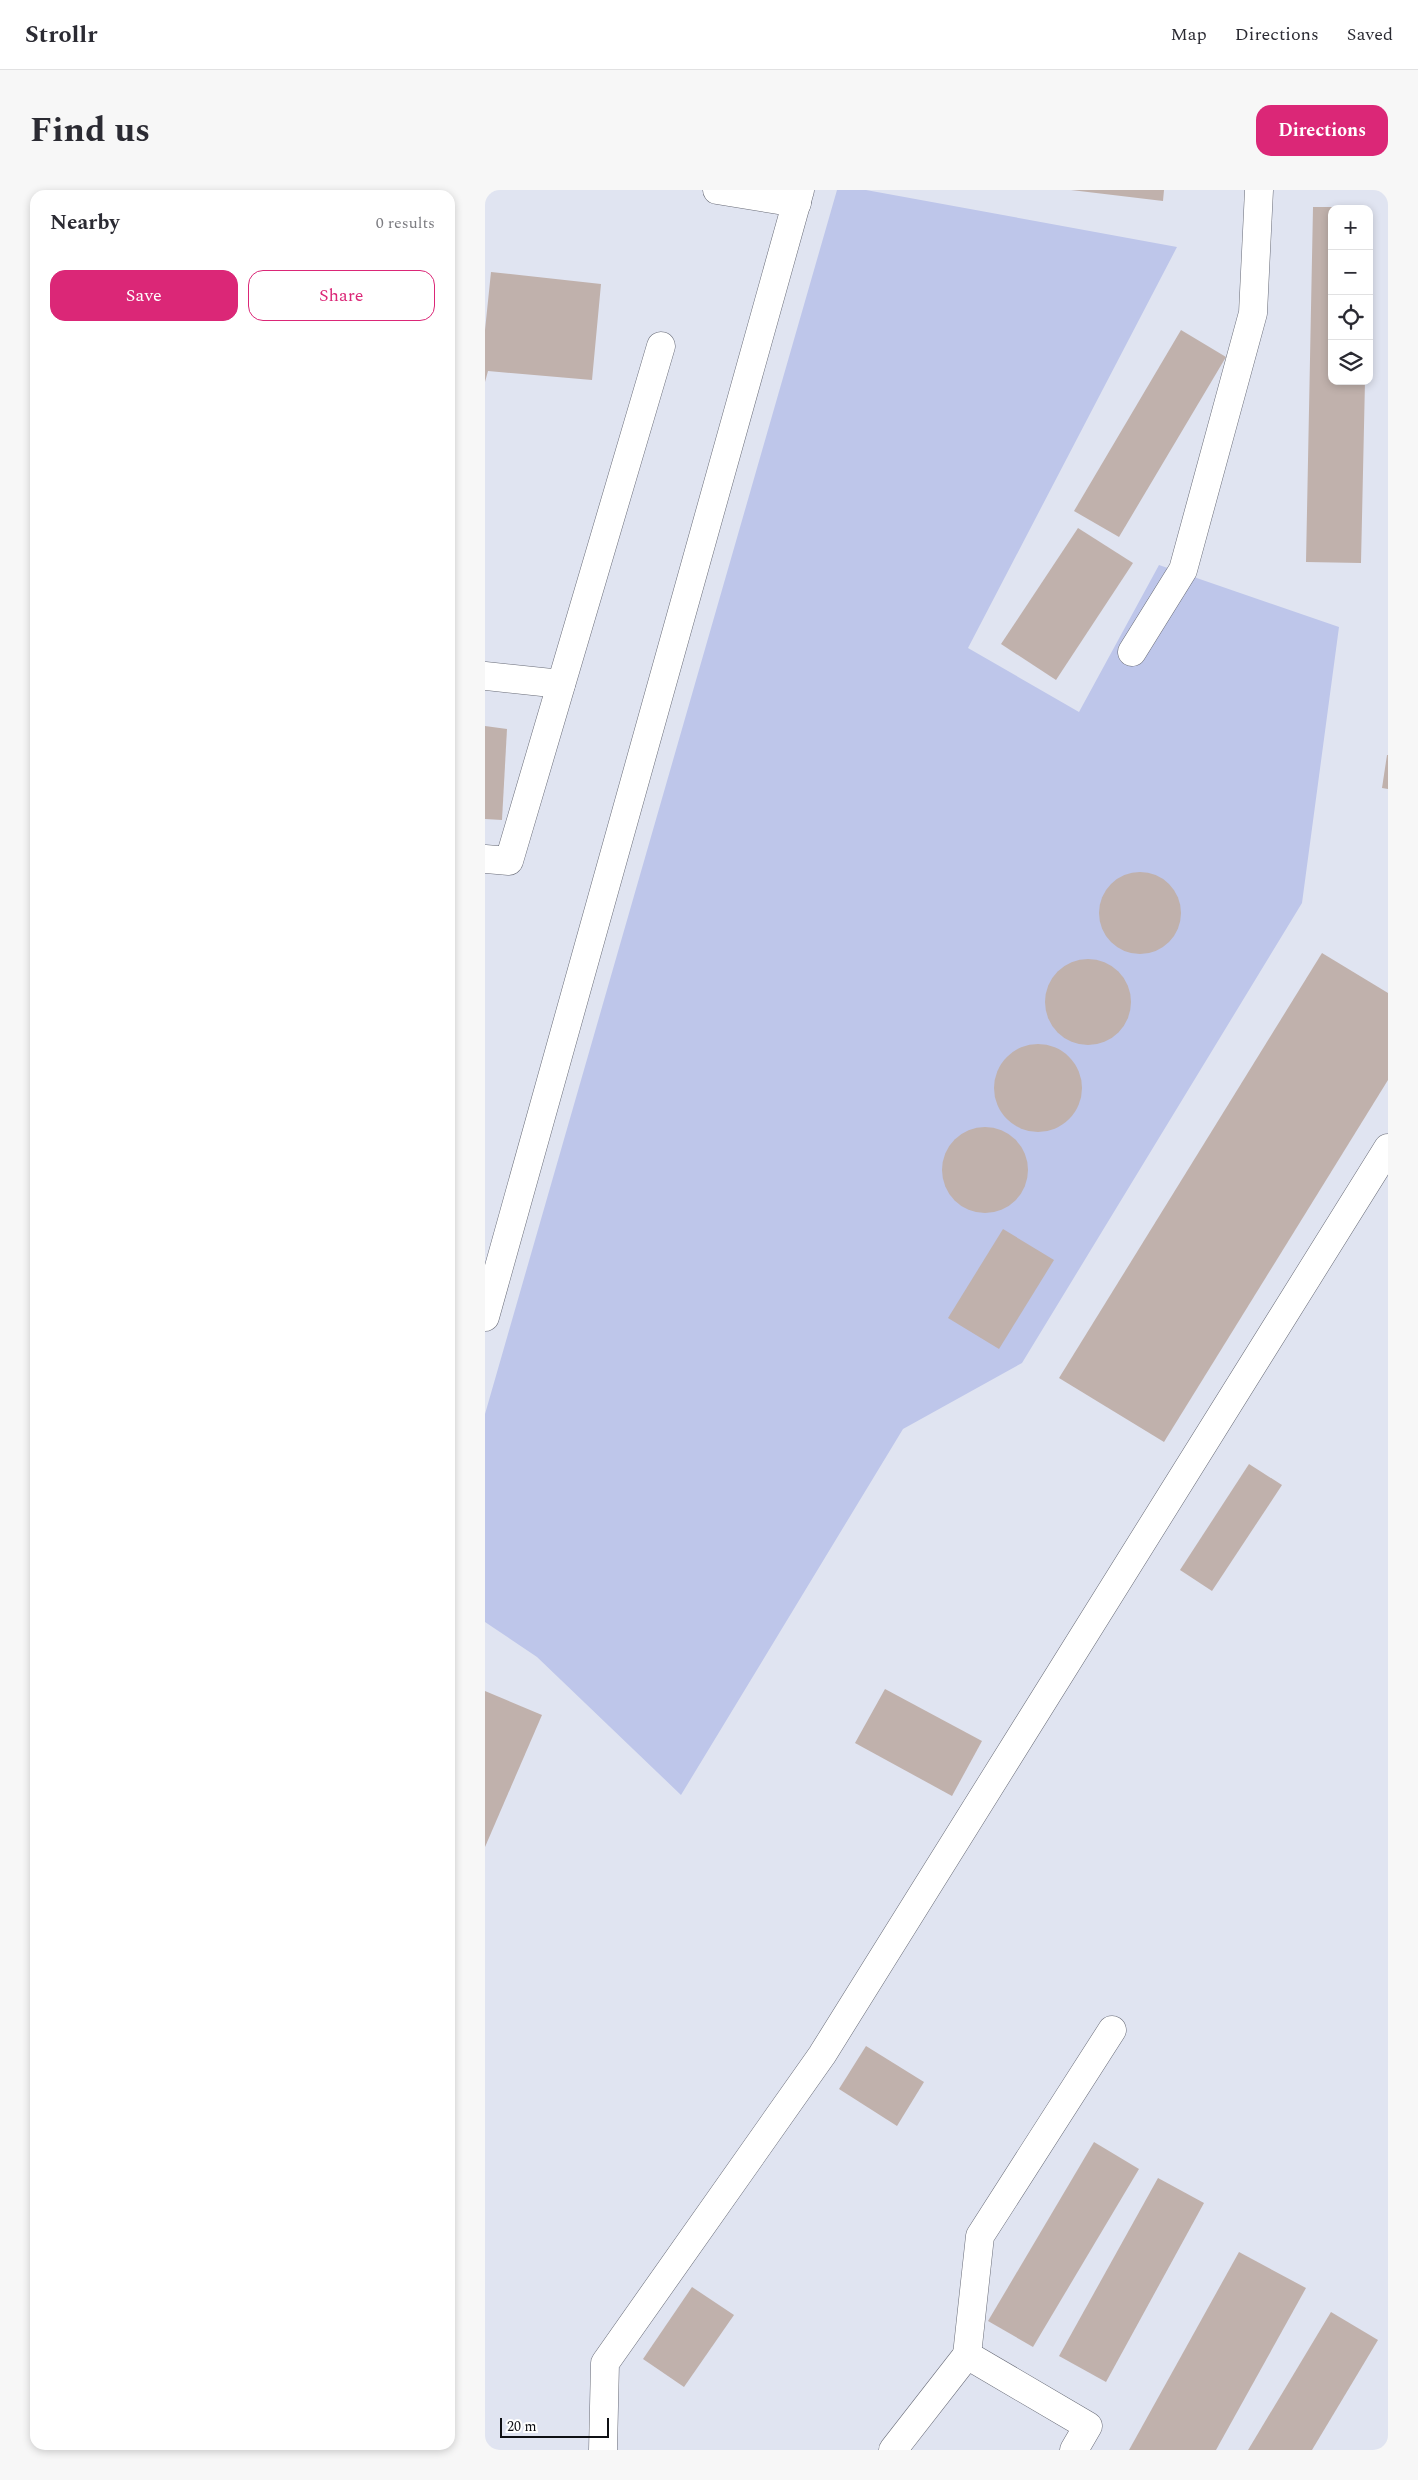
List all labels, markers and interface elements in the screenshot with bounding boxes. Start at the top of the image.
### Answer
text: Strollr [25,17,97,53]
text: Map [1171,21,1207,48]
text: Directions [1235,21,1319,48]
text: Saved [1347,21,1393,48]
text: Find us [30,104,150,157]
button: Directions [1256,105,1388,156]
map controls [1328,205,1373,385]
button: + [1328,205,1373,250]
text: Nearby [50,207,120,239]
text: 0 results [376,211,435,235]
button: − [1328,250,1373,295]
button: Save [50,270,238,321]
button: Share [248,270,435,321]
button: locate [1328,295,1373,340]
button: layers [1328,340,1373,385]
scale bar [500,2415,609,2438]
text: 20 m [507,2416,537,2437]

